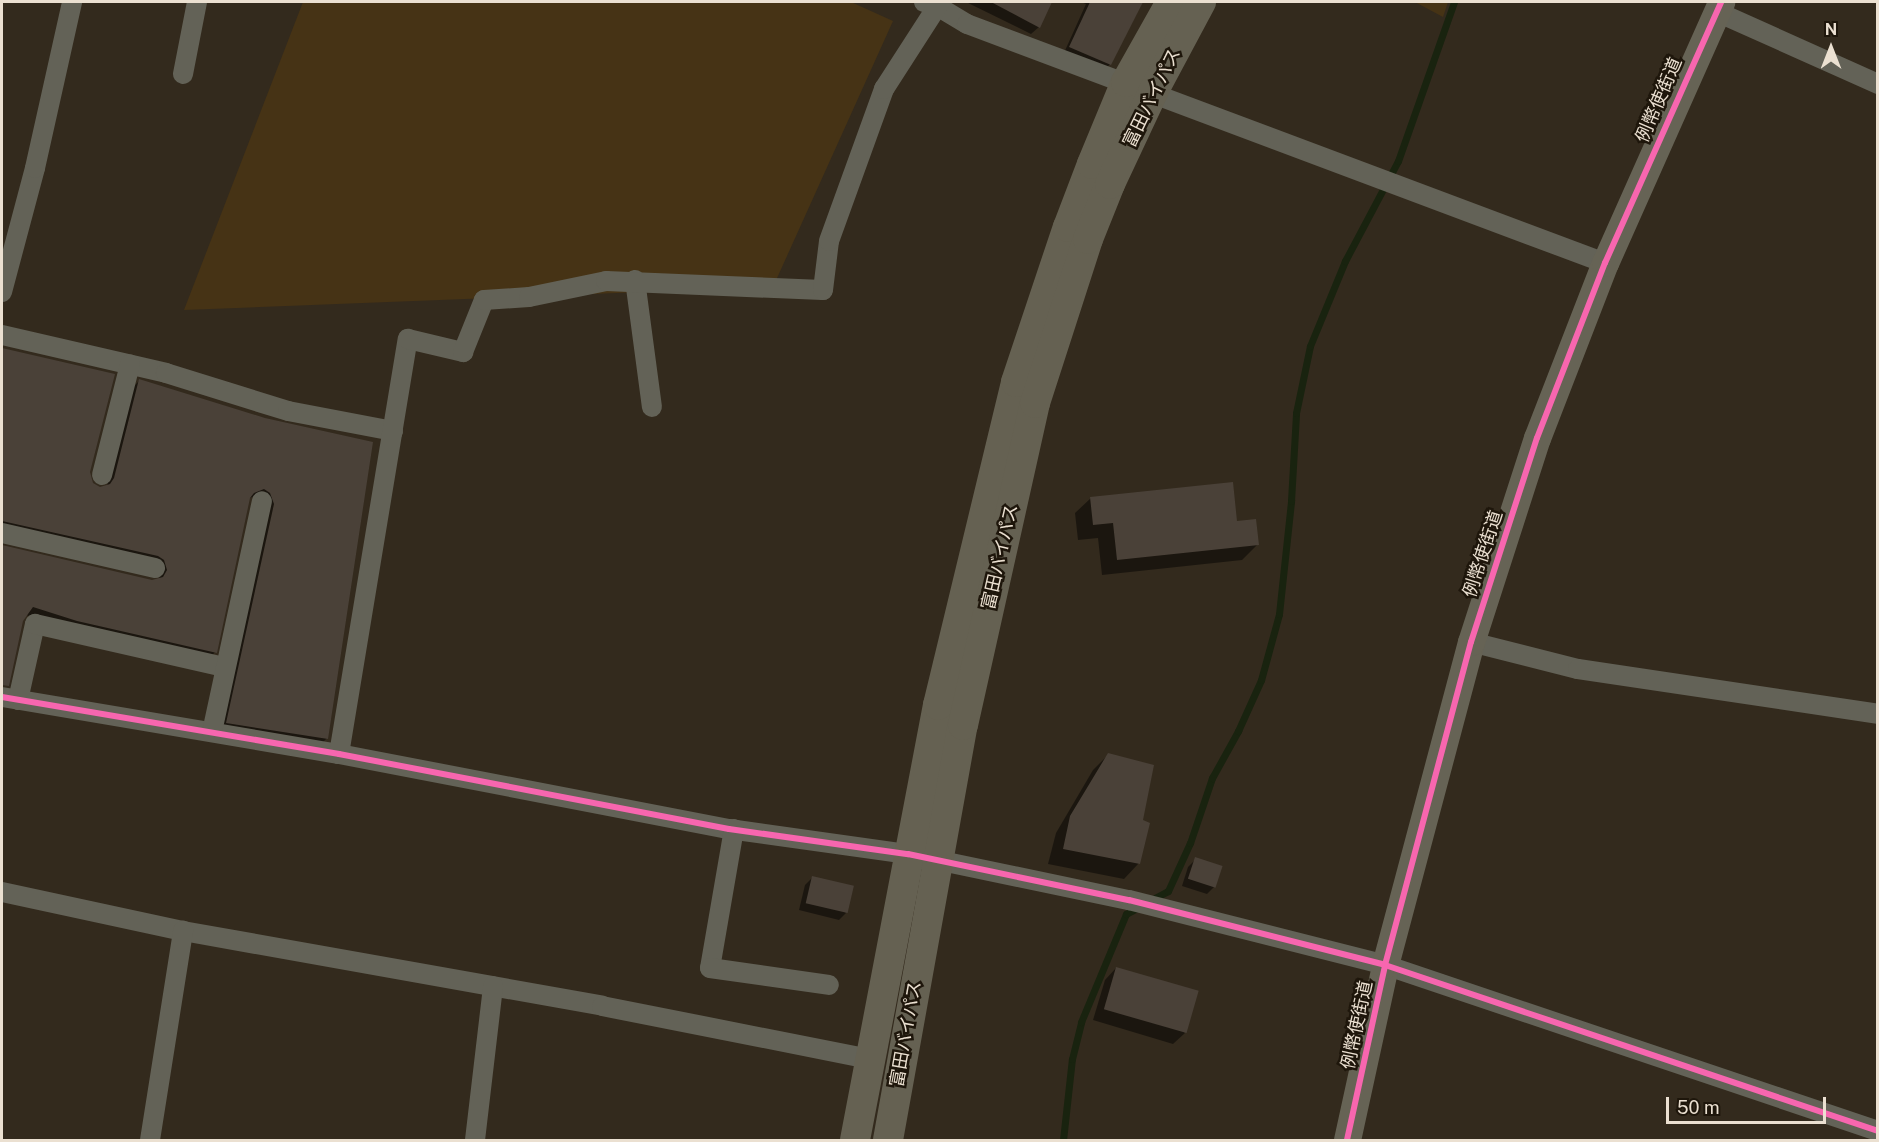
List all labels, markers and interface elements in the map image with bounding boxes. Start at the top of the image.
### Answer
north arrow [1801,18,1861,78]
text: N [1825,20,1837,39]
street label: 富田バイパス [1119,45,1185,151]
street label: 例幣使街道 [1631,54,1687,146]
street label: 富田バイパス [977,502,1023,612]
street label: 例幣使街道 [1459,508,1507,600]
street label: 富田バイパス [886,979,926,1089]
street label: 例幣使街道 [1337,979,1377,1071]
scale bar [1669,1085,1830,1123]
text: 50 m [1677,1097,1720,1118]

